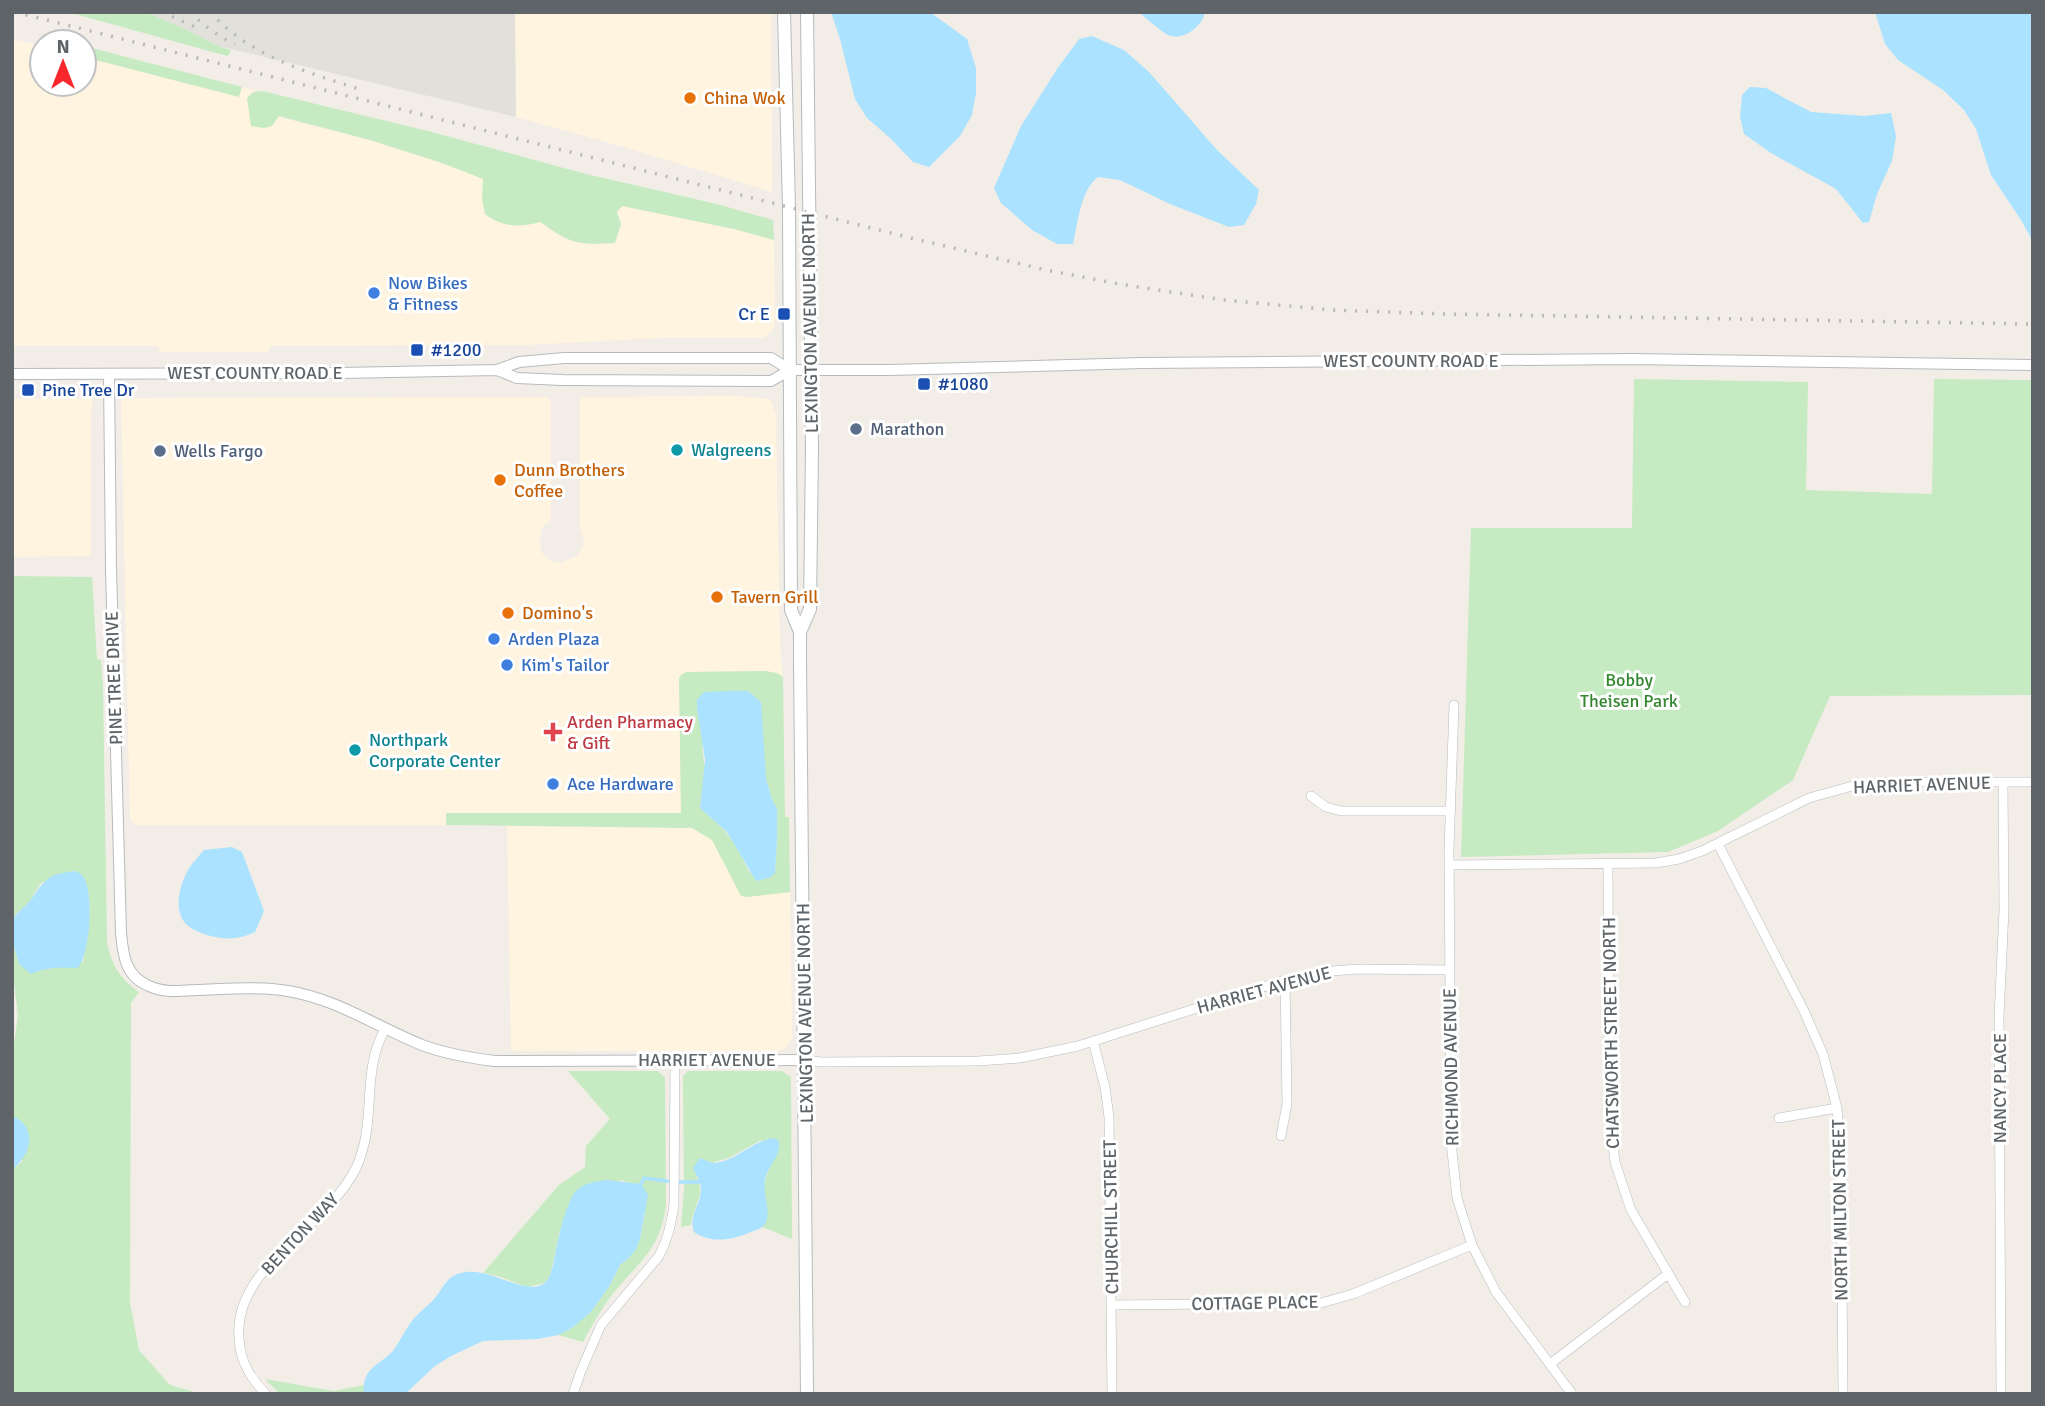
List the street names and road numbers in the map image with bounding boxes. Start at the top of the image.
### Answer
street label: LEXINGTON AVENUE NORTH [797,213,823,433]
street label: WEST COUNTY ROAD E [1323,350,1499,372]
street label: WEST COUNTY ROAD E [167,362,343,384]
street label: PINE TREE DRIVE [101,611,127,745]
street label: HARRIET AVENUE [1853,772,1991,798]
street label: LEXINGTON AVENUE NORTH [792,903,818,1123]
street label: CHATSWORTH STREET NORTH [1598,917,1624,1149]
street label: HARRIET AVENUE [1194,961,1334,1019]
street label: RICHMOND AVENUE [1439,988,1463,1146]
street label: NANCY PLACE [1989,1033,2011,1143]
street label: HARRIET AVENUE [638,1049,776,1071]
street label: NORTH MILTON STREET [1827,1119,1853,1301]
street label: CHURCHILL STREET [1099,1139,1123,1295]
street label: BENTON WAY [257,1189,343,1279]
street label: COTTAGE PLACE [1191,1291,1319,1315]

